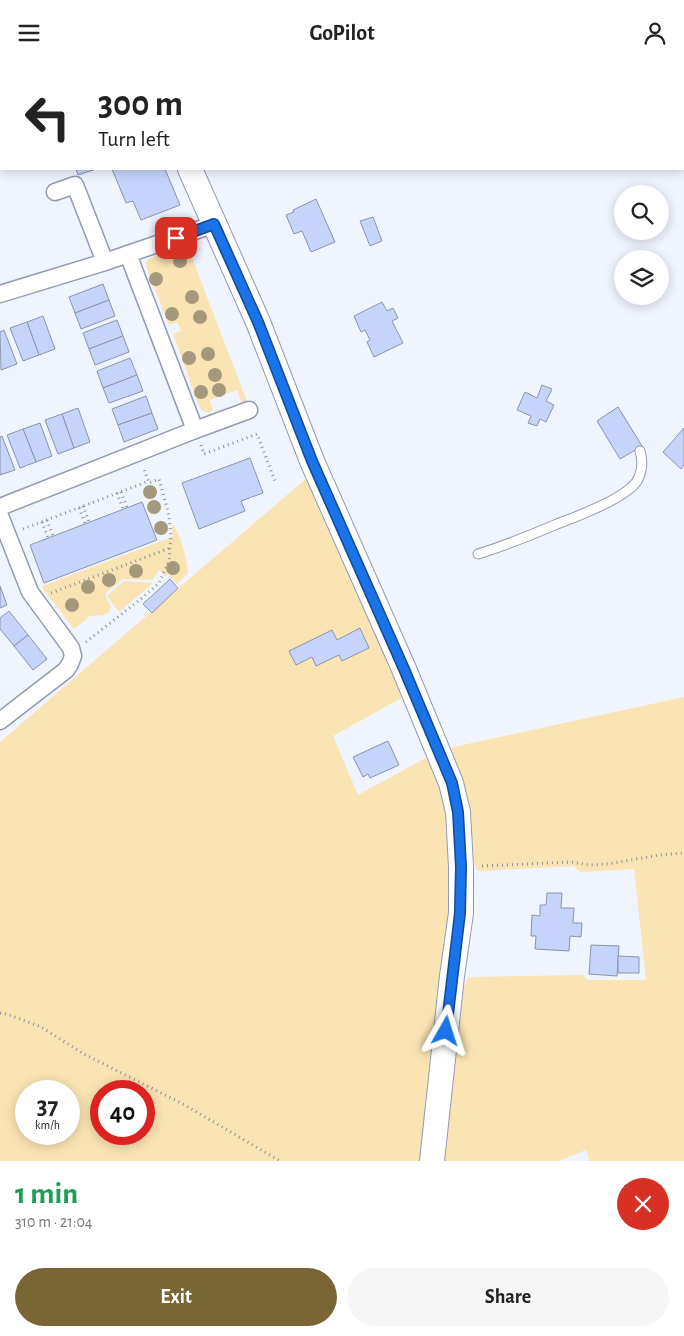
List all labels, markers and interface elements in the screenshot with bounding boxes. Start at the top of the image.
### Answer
icon: menu [15,19,43,47]
icon: person [641,19,669,47]
text: GoPilot [309,22,375,44]
icon: left [15,85,80,150]
text: 300 m [98,87,183,122]
text: Turn left [98,128,170,150]
map controls [614,185,669,305]
button: search [614,185,669,240]
pin [155,217,197,259]
icon: arrive [162,224,190,252]
button: layers [614,250,669,305]
position arrow [419,1004,471,1056]
speed limit sign: 40 [90,1080,155,1145]
text: 37 [37,1094,58,1119]
text: km/h [35,1119,60,1131]
button: close [617,1178,669,1230]
text: 1 min [15,1179,78,1209]
text: 310 m · 21:04 [15,1214,93,1230]
button: Exit [15,1268,337,1326]
button: Share [347,1268,669,1326]

